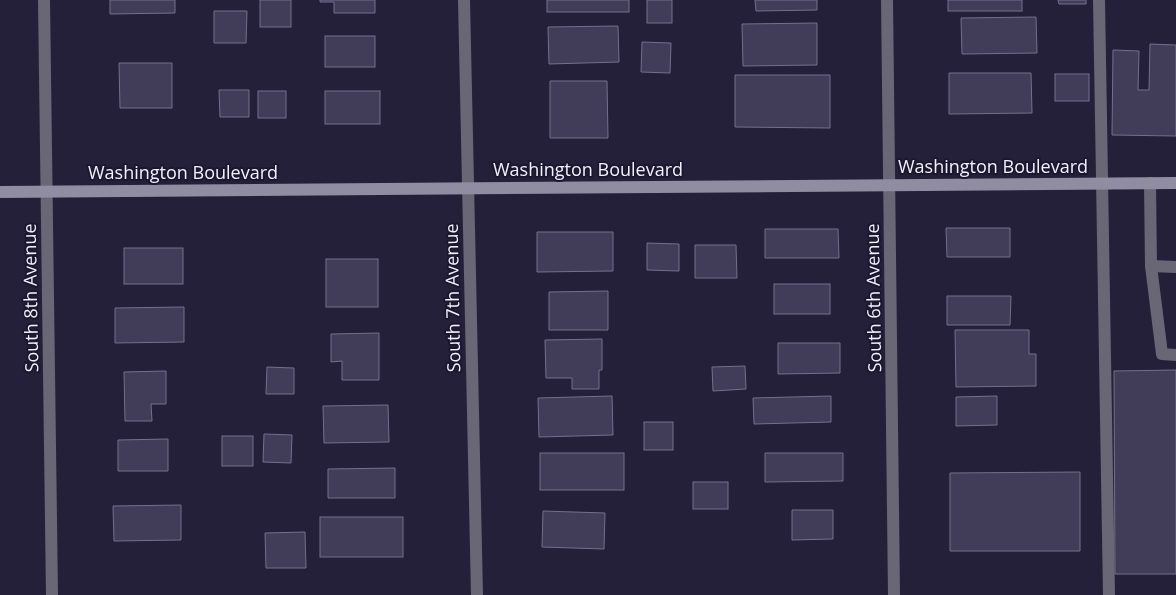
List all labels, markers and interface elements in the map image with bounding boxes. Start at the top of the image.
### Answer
street label: Washington Boulevard [898,154,1088,178]
street label: Washington Boulevard [493,157,683,181]
street label: Washington Boulevard [88,160,278,184]
street label: South 8th Avenue [17,223,43,373]
street label: South 7th Avenue [439,223,465,373]
street label: South 6th Avenue [860,223,886,373]

